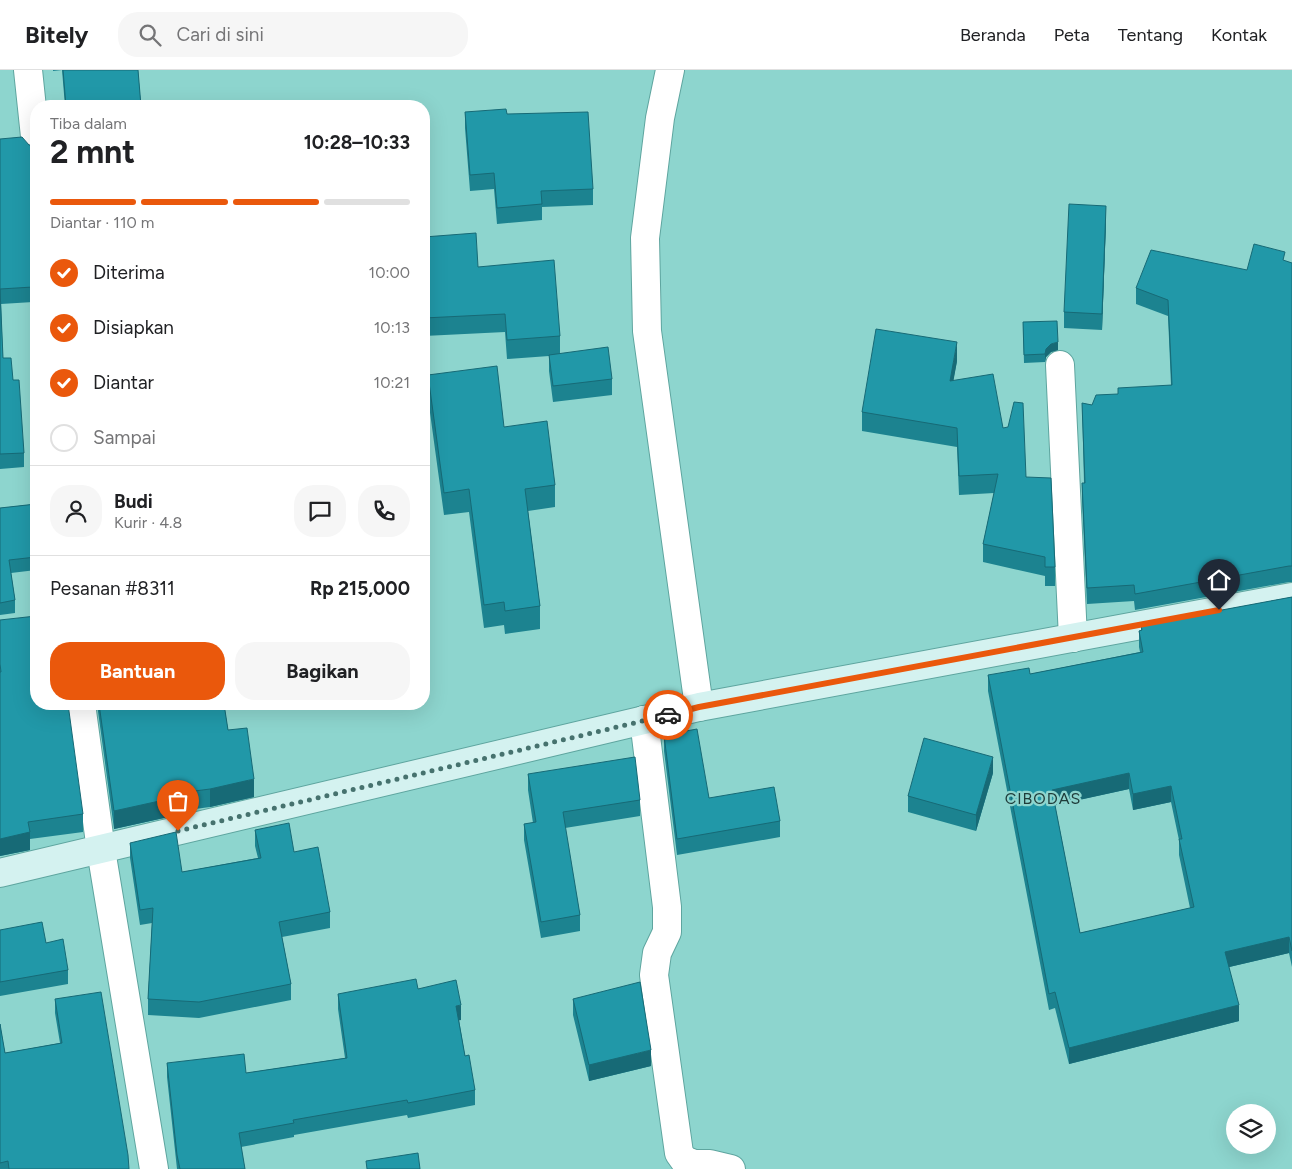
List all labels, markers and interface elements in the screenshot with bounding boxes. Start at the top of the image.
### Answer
search box [118,12,468,57]
text: Bitely [25,20,88,49]
icon: search [136,21,164,49]
text: Cari di sini [176,23,264,46]
text: Beranda [960,24,1026,46]
text: Peta [1054,24,1090,46]
text: Tentang [1118,24,1183,46]
text: Kontak [1211,24,1267,46]
text: Tiba dalam [50,114,127,133]
text: 10:28–10:33 [304,131,410,154]
text: 2 mnt [50,133,135,171]
text: Diantar · 110 m [50,213,154,232]
icon: check [50,259,78,287]
text: Diterima [93,261,165,284]
text: 10:00 [369,263,410,282]
icon: check [50,314,78,342]
text: Disiapkan [93,316,174,339]
text: 10:13 [374,318,410,337]
icon: check [50,369,78,397]
text: Diantar [93,371,154,394]
text: 10:21 [374,373,410,392]
text: Sampai [93,426,156,449]
button: person [50,485,102,537]
button: chat [294,485,346,537]
button: phone [358,485,410,537]
text: Budi [114,490,153,513]
text: Kurir · 4.8 [114,513,182,532]
pin [1198,559,1240,610]
icon: home [1205,566,1233,594]
text: Pesanan #8311 [50,577,175,600]
text: Rp 215,000 [310,577,410,600]
button: Bantuan [50,642,225,700]
button: Bagikan [235,642,410,700]
courier [643,690,693,740]
icon: car [654,701,682,729]
pin [157,780,199,831]
icon: bag [164,787,192,815]
district label: CIBODAS [1005,789,1081,808]
map controls [1226,1104,1276,1154]
button: layers [1226,1104,1276,1154]

